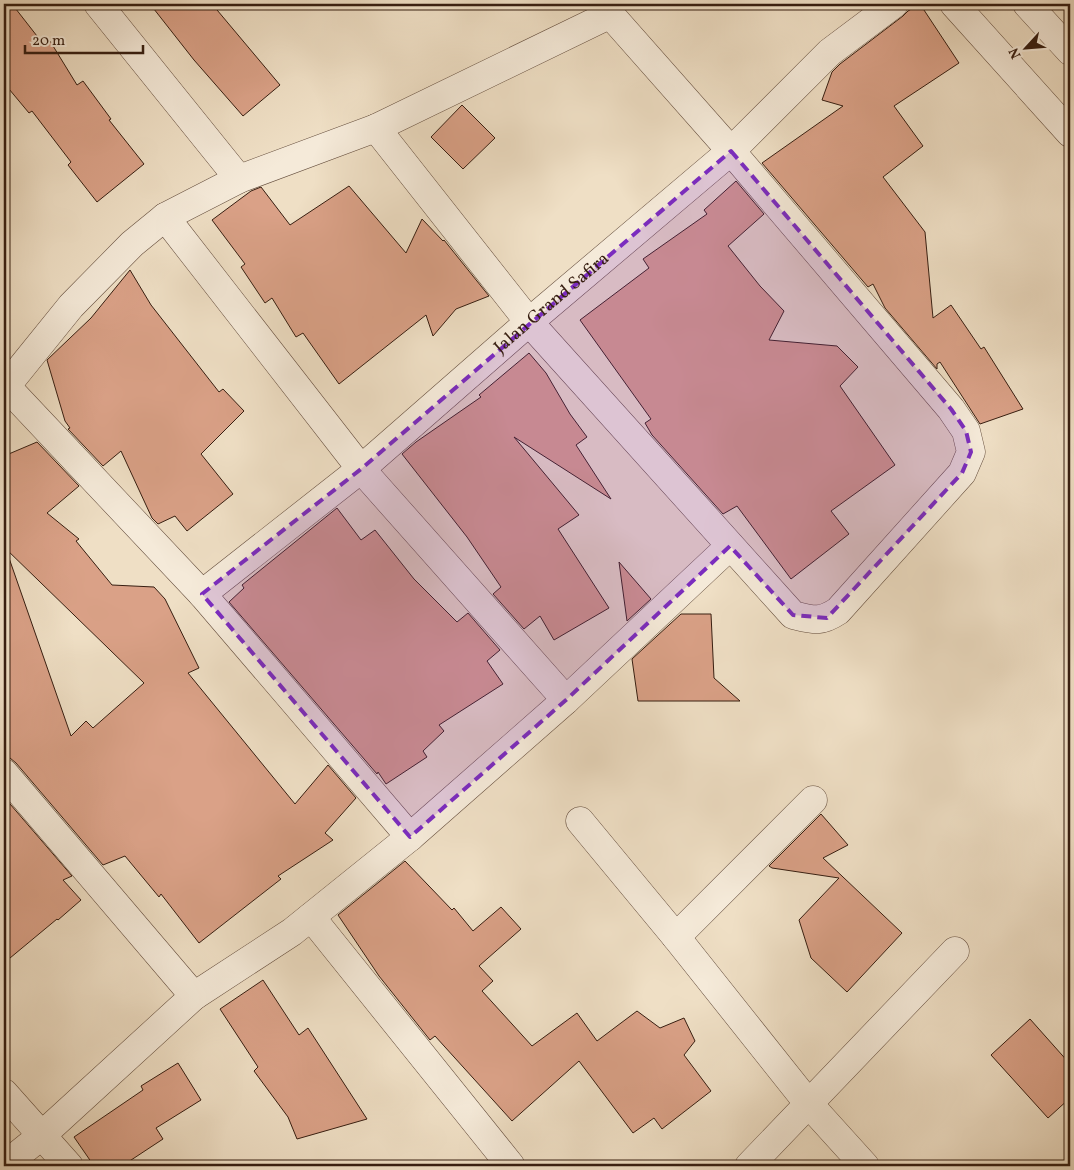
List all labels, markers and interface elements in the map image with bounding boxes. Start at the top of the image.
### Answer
scale bar [25,22,142,54]
north arrow [1002,22,1052,72]
text: 20 m [32,31,65,52]
text: N [1005,44,1026,62]
street label: Jalan Grand Safira [489,247,615,360]

